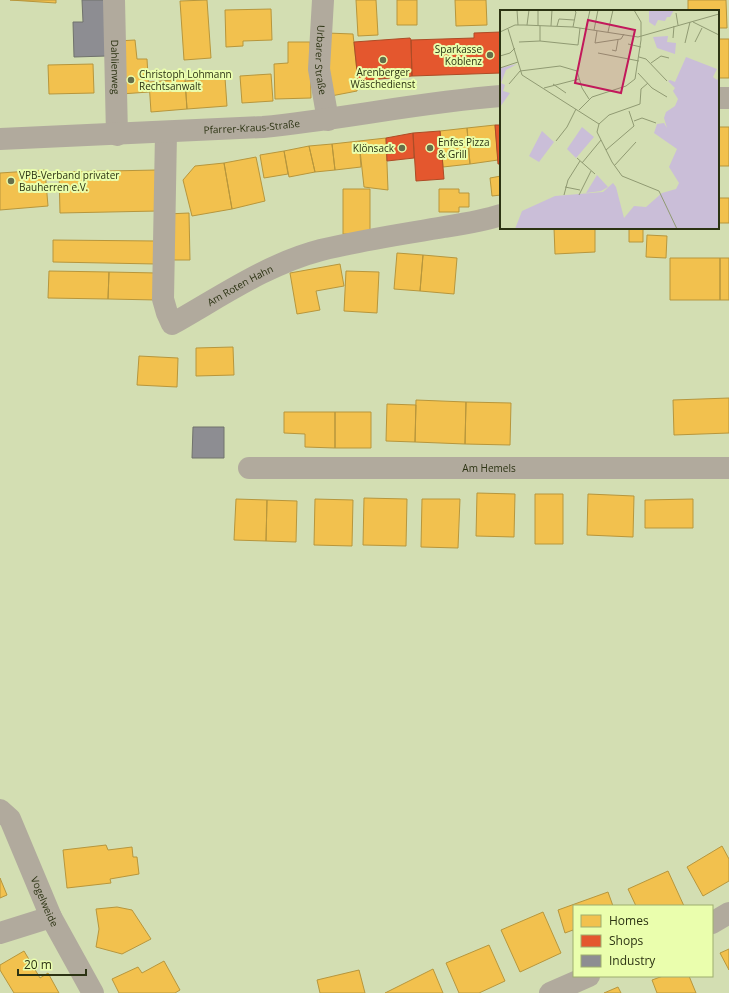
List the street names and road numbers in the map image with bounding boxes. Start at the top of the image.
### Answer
street label: Urbarer Straße [312,25,330,96]
street label: Dahlienweg [108,40,123,95]
street label: Pfarrer-Kraus-Straße [203,116,301,137]
street label: Am Roten Hahn [204,261,275,309]
street label: Am Hemels [462,461,516,475]
street label: Vogelweide [28,874,62,929]

